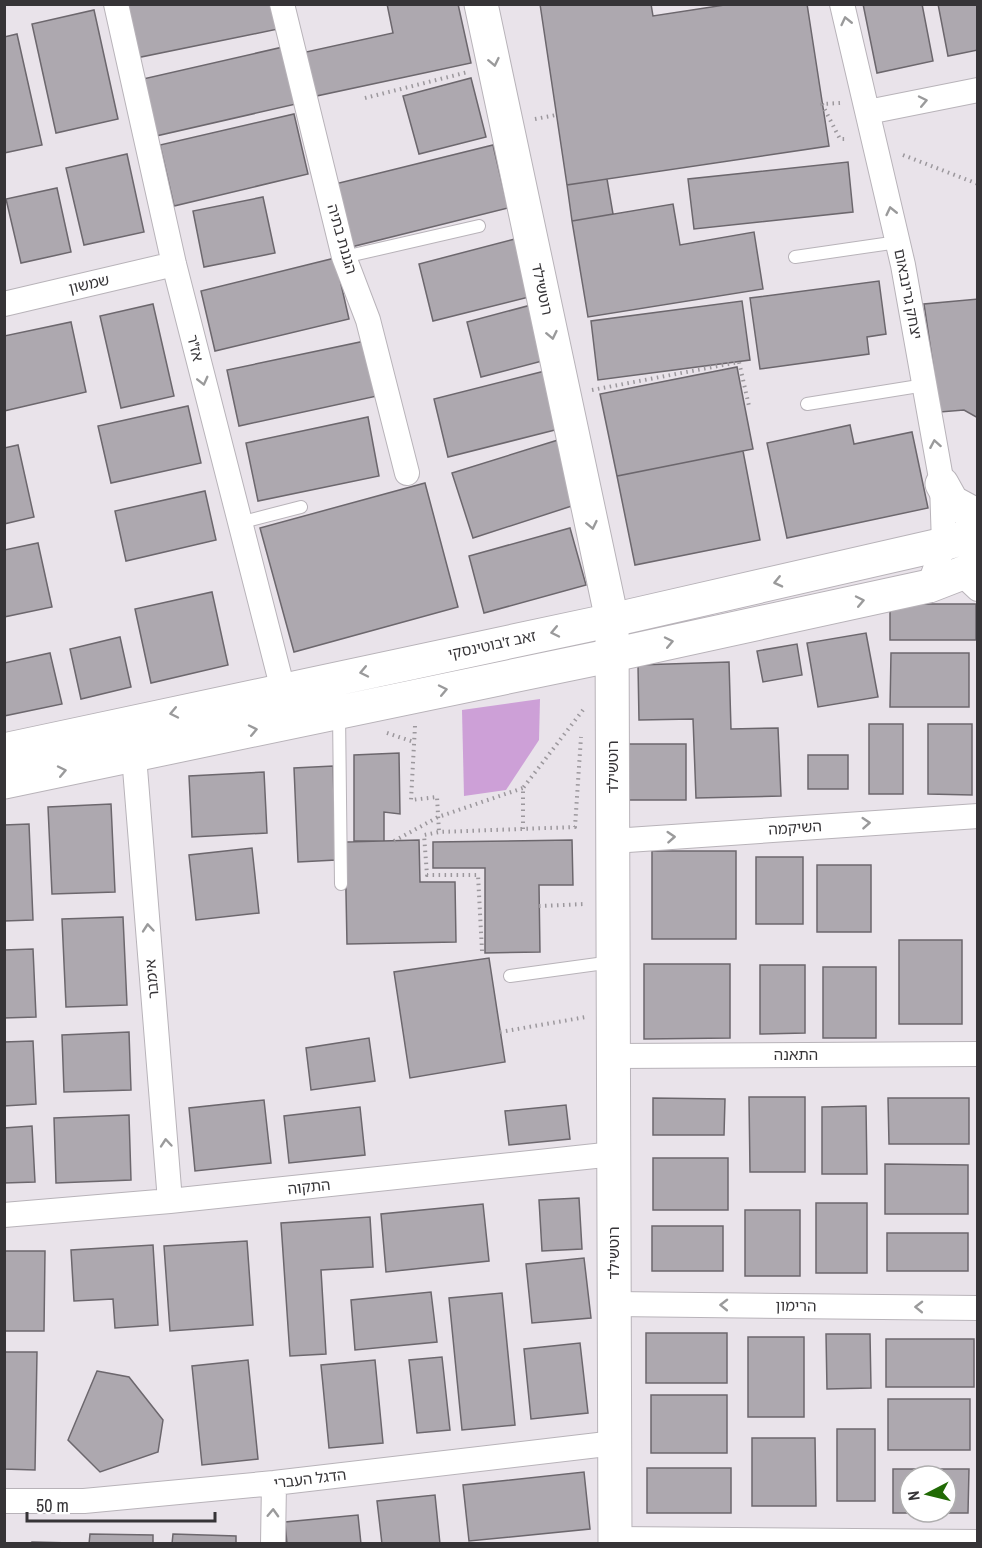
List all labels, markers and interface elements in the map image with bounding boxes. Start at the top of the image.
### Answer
one-way arrow [840,17,853,27]
one-way arrow [486,56,499,66]
one-way arrow [917,95,927,108]
street label: הגננת בתיה [322,201,363,276]
one-way arrow [885,206,898,216]
street label: יצחק גרינבאום [889,247,928,341]
street label: רוטשילד [527,261,558,317]
street label: שמשון [66,269,111,298]
one-way arrow [545,329,558,339]
street label: אז"ר [182,332,209,363]
one-way arrow [196,376,209,386]
one-way arrow [929,439,942,449]
one-way arrow [585,520,598,530]
one-way arrow [773,575,783,588]
one-way arrow [855,595,865,608]
street label: זאב ז'בוטינסקי [446,625,538,664]
one-way arrow [550,625,560,638]
one-way arrow [664,636,674,649]
one-way arrow [360,665,370,678]
one-way arrow [438,684,448,697]
one-way arrow [169,706,179,719]
one-way arrow [247,725,257,738]
street label: רוטשילד [602,741,623,793]
one-way arrow [57,765,67,778]
street label: השיקמה [768,815,822,840]
one-way arrow [861,817,870,830]
one-way arrow [667,830,676,843]
one-way arrow [142,923,155,932]
street label: אימבר [139,958,164,1000]
street label: התאנה [774,1044,818,1065]
one-way arrow [159,1139,172,1148]
street label: התקוה [286,1174,331,1199]
street label: רוטשילד [603,1227,624,1279]
street label: הרימון [775,1295,817,1316]
one-way arrow [720,1299,729,1311]
one-way arrow [915,1301,924,1313]
street label: הדגל העברי [272,1464,347,1493]
north arrow [898,1464,958,1524]
scale bar [27,1485,214,1523]
text: N [902,1490,925,1502]
text: 50 m [36,1493,69,1518]
one-way arrow [267,1509,280,1518]

